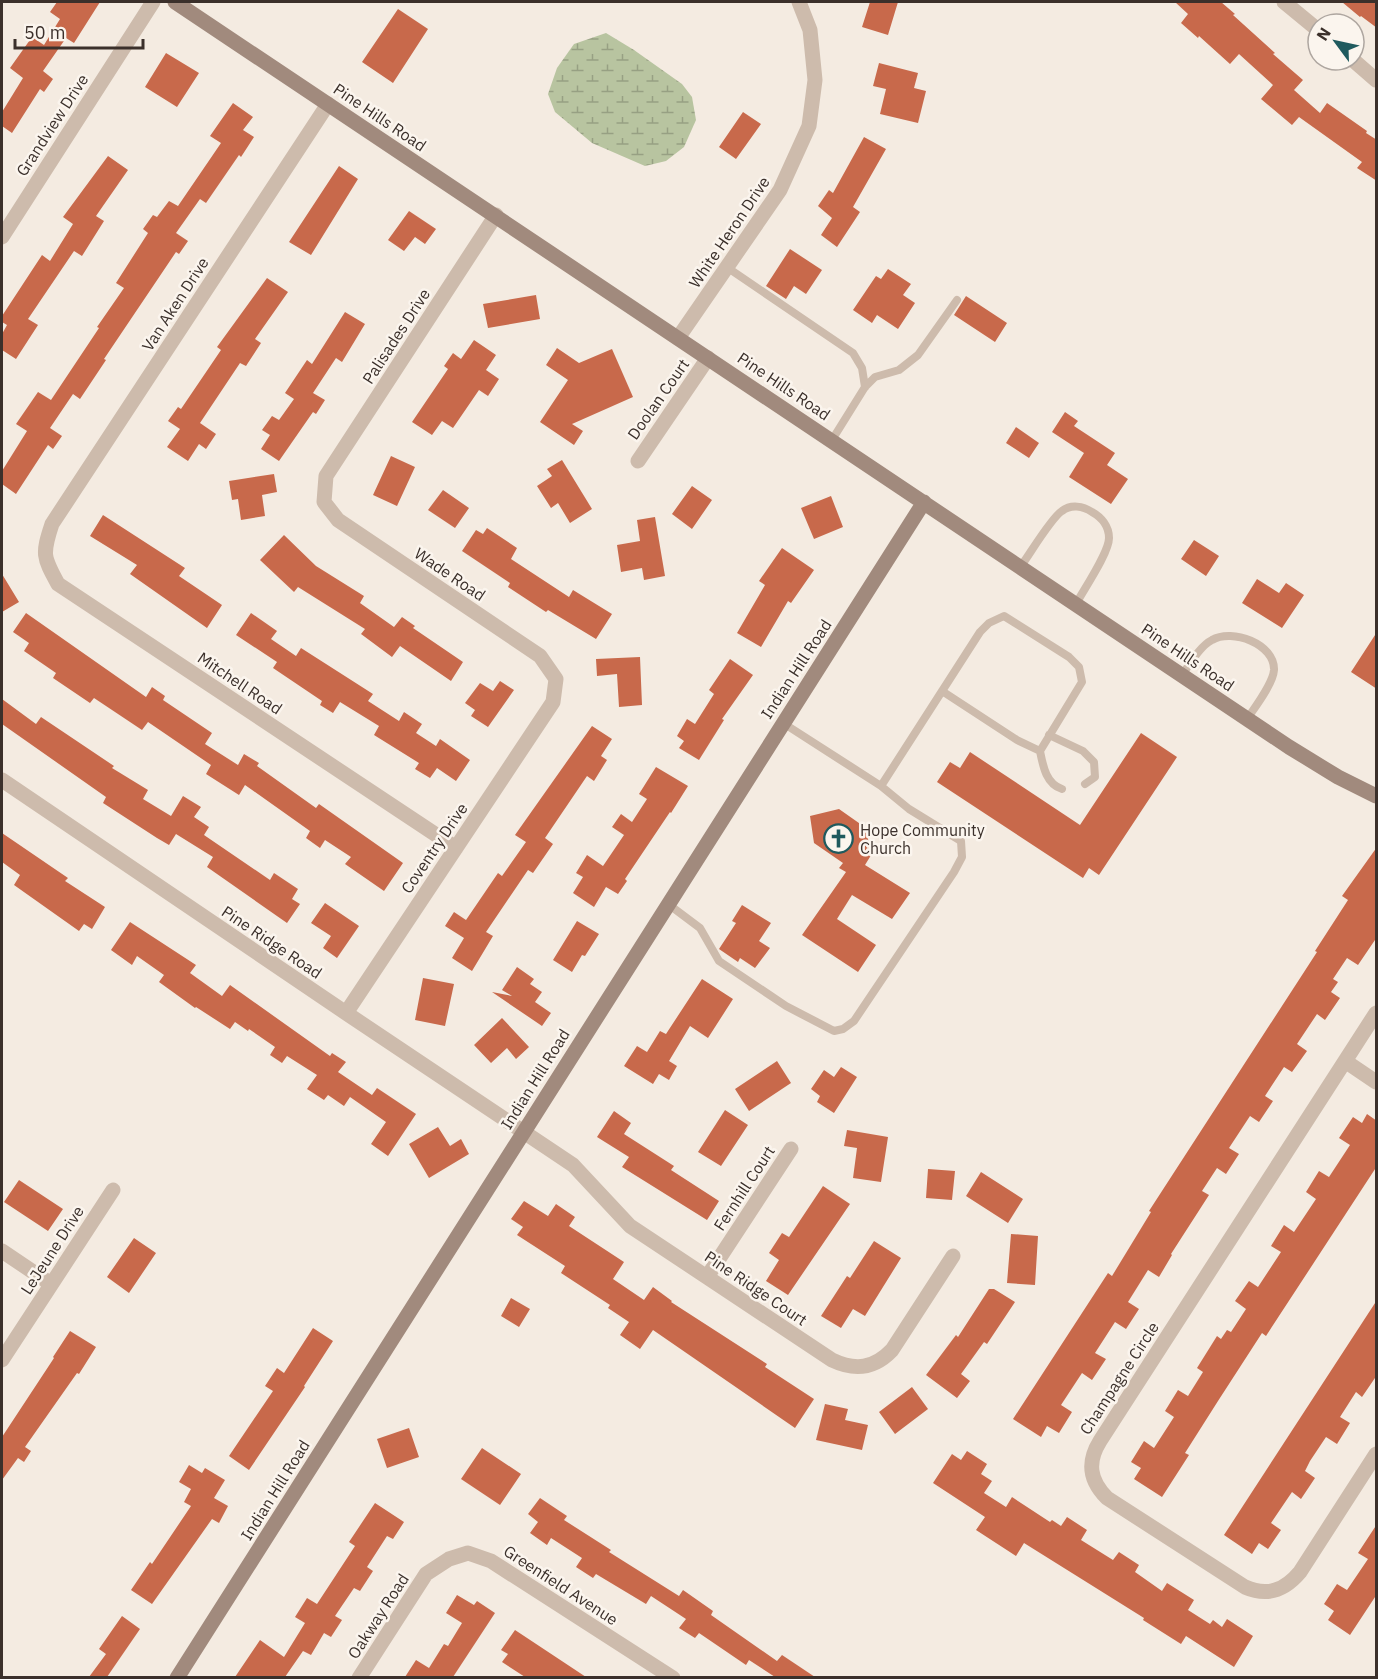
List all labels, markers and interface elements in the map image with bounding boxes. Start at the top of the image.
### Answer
scale bar [15,12,142,50]
north arrow [1306,12,1366,72]
text: 50 m [24,21,66,44]
text: N [1312,24,1335,44]
street label: Grandview Drive [12,70,93,180]
street label: Pine Hills Road [330,79,430,155]
street label: White Heron Drive [684,172,774,292]
street label: Van Aken Drive [137,253,213,355]
street label: Palisades Drive [358,284,434,387]
street label: Pine Hills Road [734,348,834,424]
street label: Doolan Court [623,355,693,443]
street label: Wade Road [411,543,489,605]
street label: Indian Hill Road [756,615,836,723]
street label: Pine Hills Road [1138,619,1238,695]
street label: Mitchell Road [194,647,286,719]
street label: Coventry Drive [396,799,472,897]
place label: Hope Community Church [860,820,985,858]
church icon: Hope Community Church [823,823,855,855]
street label: Pine Ridge Road [218,901,326,983]
street label: Indian Hill Road [496,1025,574,1133]
street label: Fernhill Court [709,1142,779,1234]
street label: LeJeune Drive [16,1202,88,1298]
street label: Pine Ridge Court [701,1246,811,1330]
street label: Champagne Circle [1075,1318,1163,1438]
street label: Indian Hill Road [236,1436,314,1544]
street label: Greenfield Avenue [500,1541,622,1630]
street label: Oakway Road [343,1570,413,1662]

